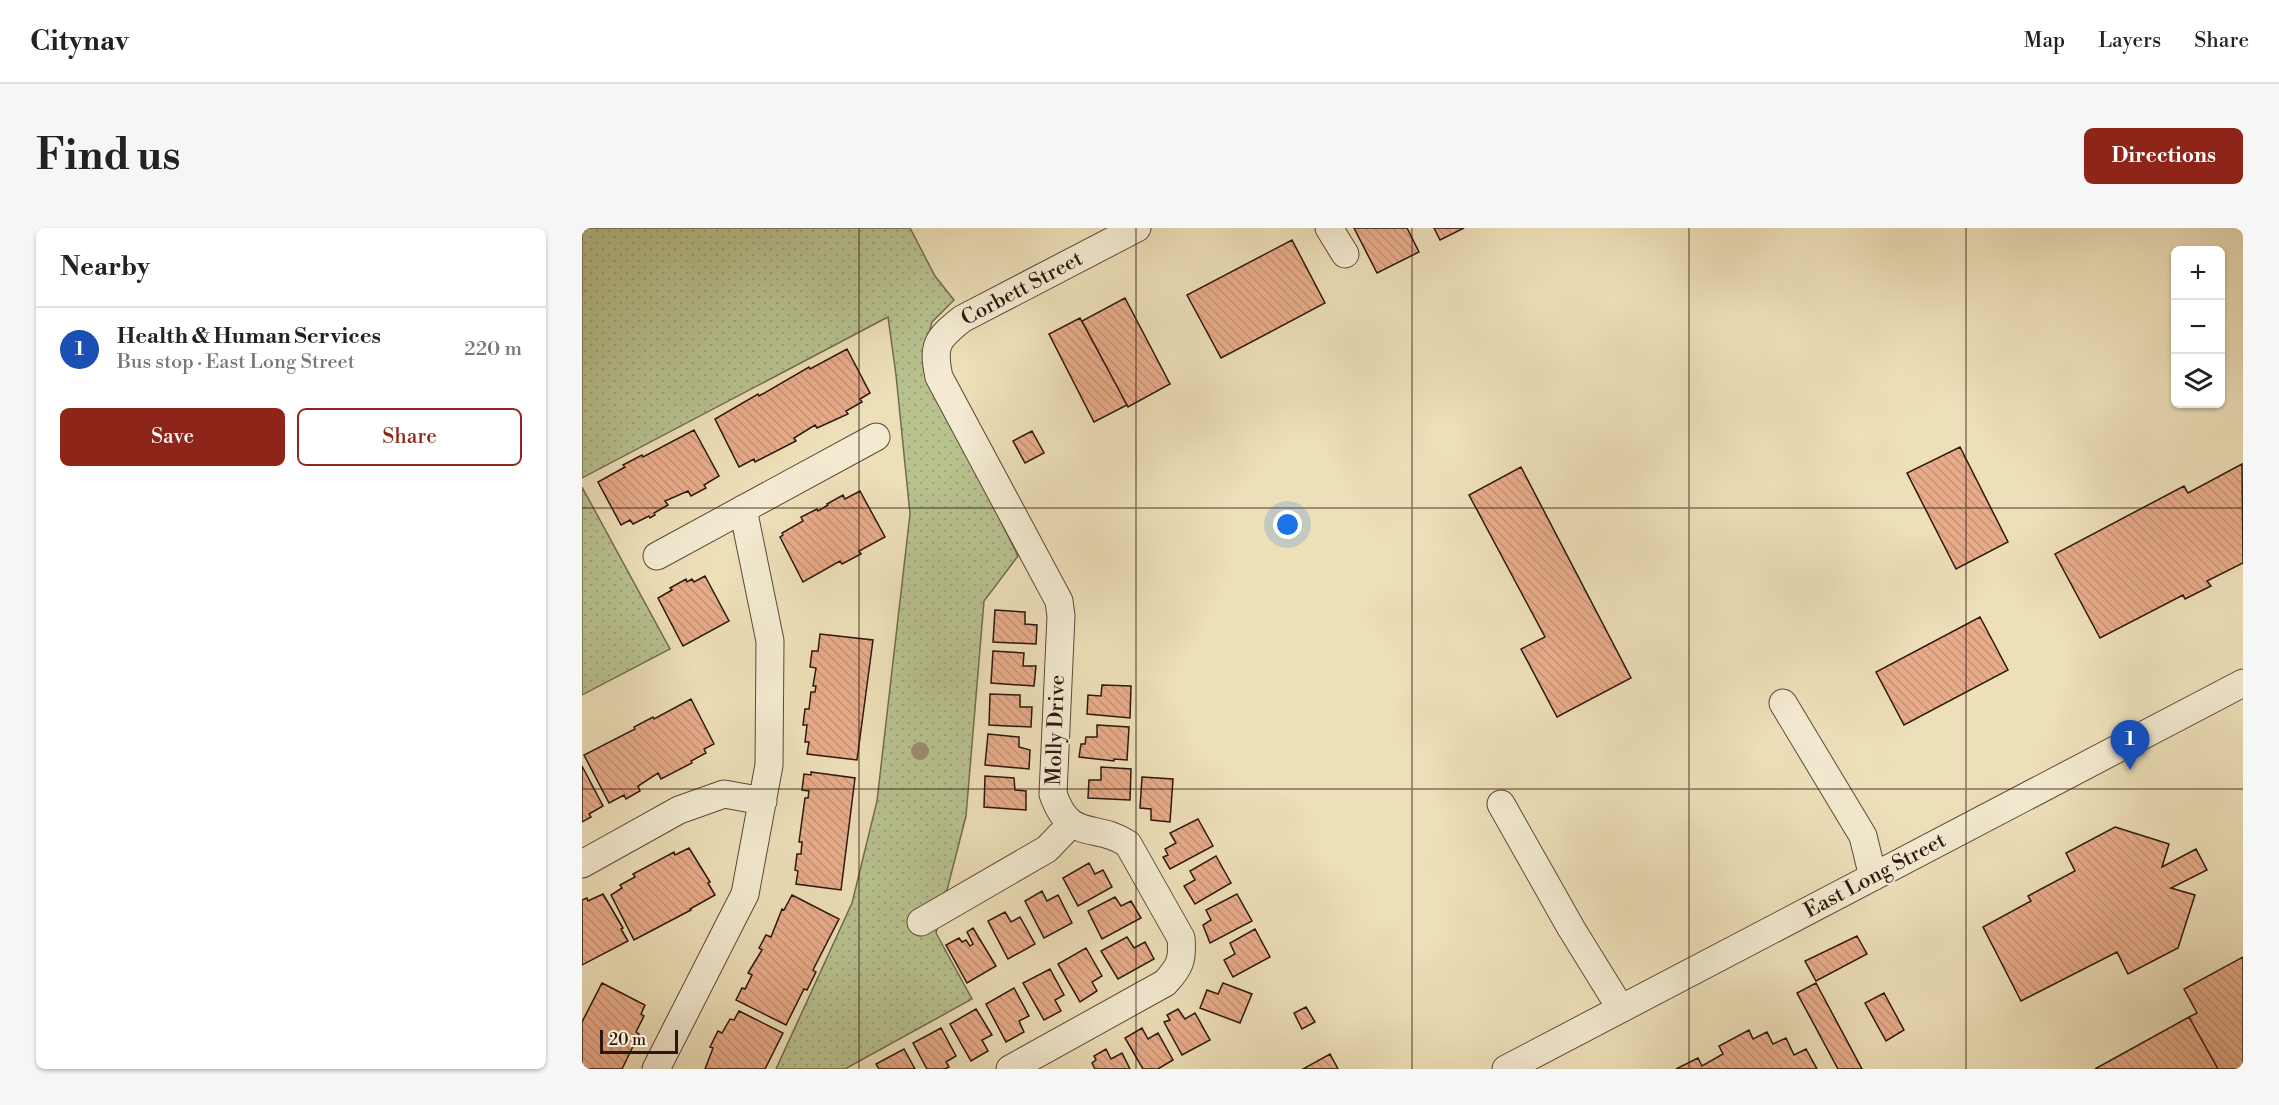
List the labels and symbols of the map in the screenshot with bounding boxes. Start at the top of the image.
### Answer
street label: Corbett Street [957,246,1088,332]
your location [1273,510,1302,539]
street label: Molly Drive [1041,674,1071,786]
pin: 1 [2110,720,2150,770]
street label: East Long Street [1800,827,1951,924]
scale bar [600,1027,678,1054]

